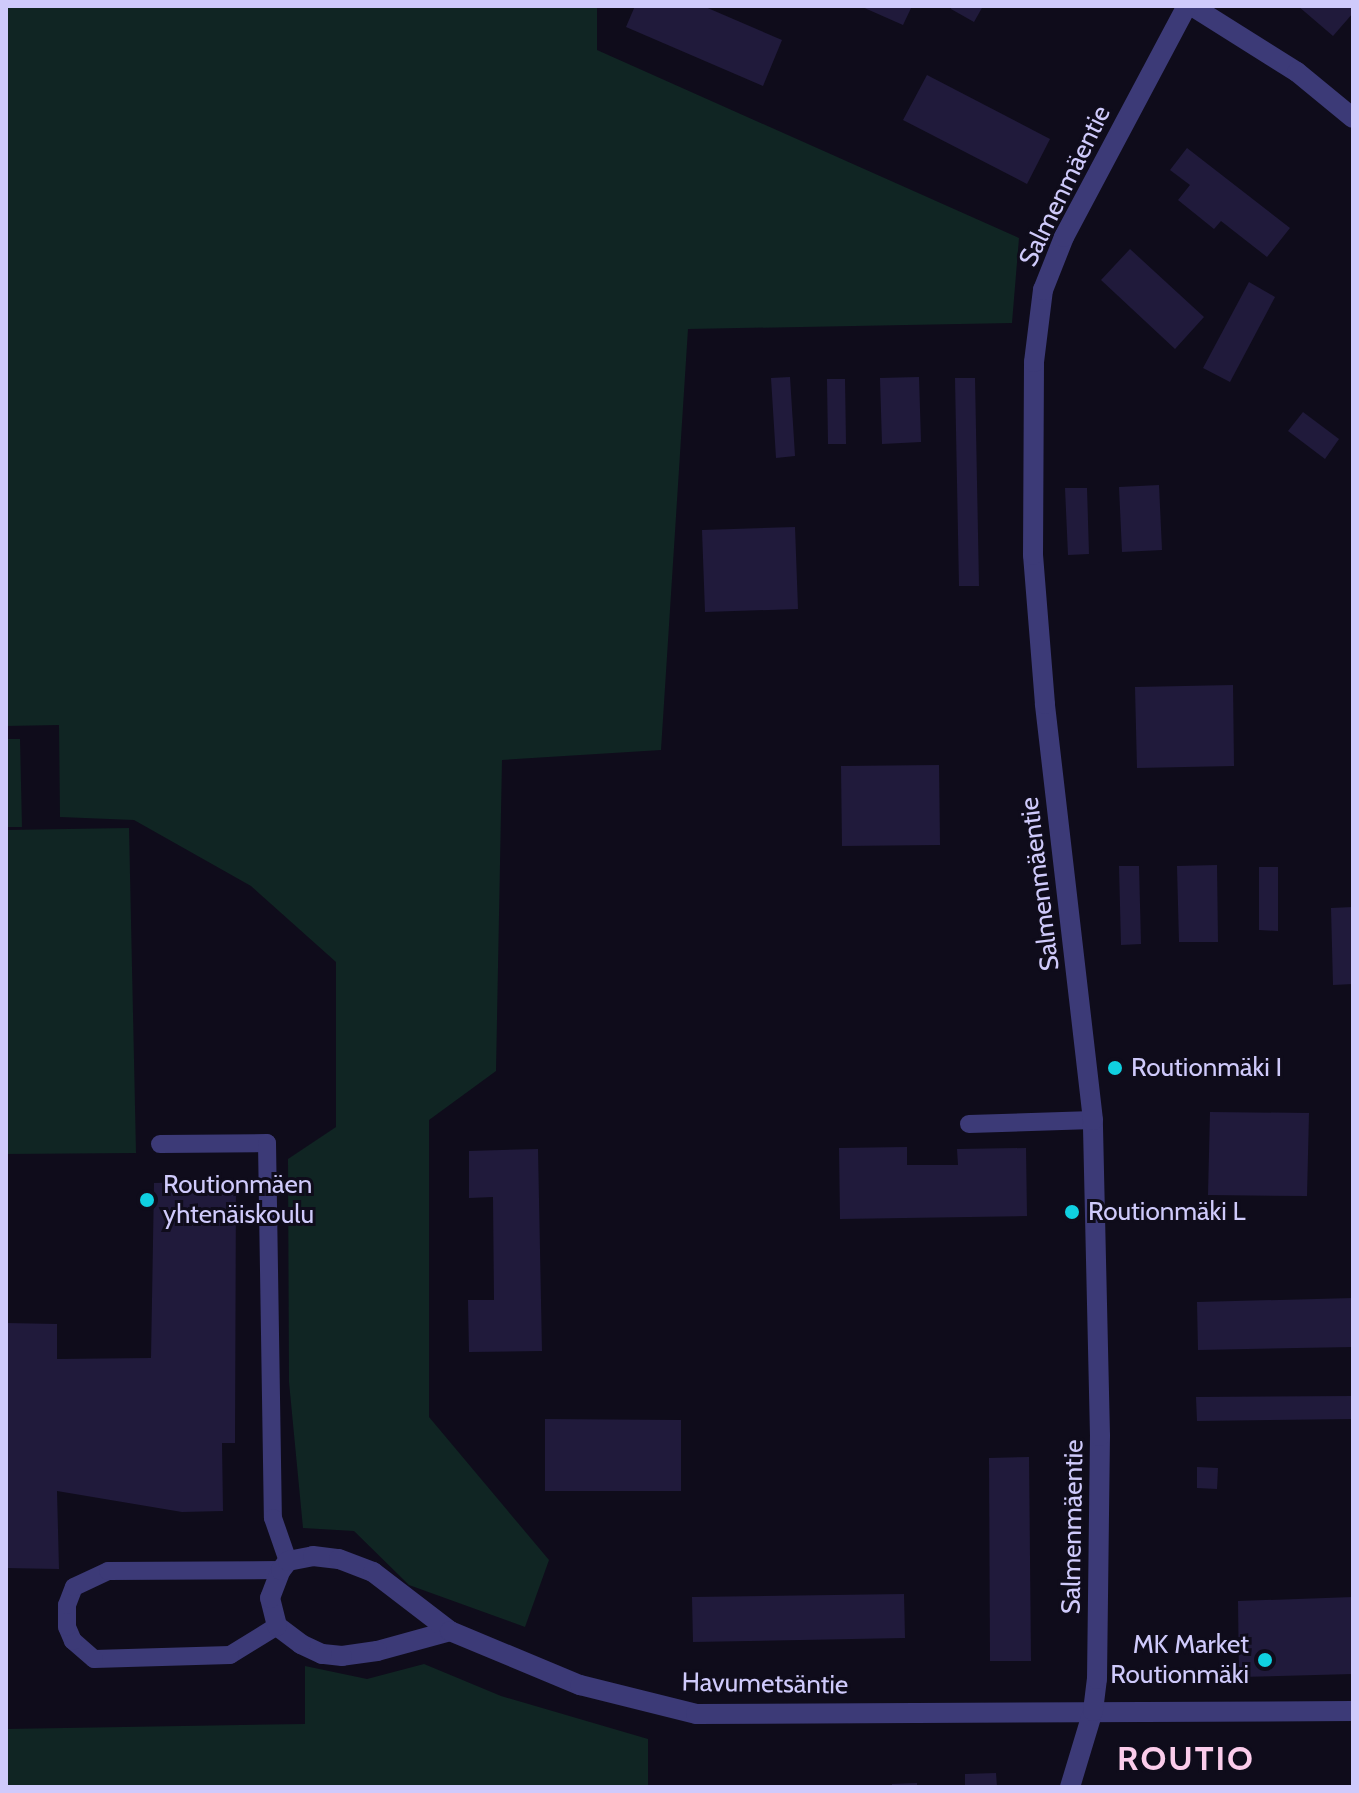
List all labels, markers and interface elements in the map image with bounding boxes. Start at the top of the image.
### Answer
street label: Salmenmäentie [1013,101,1117,271]
street label: Salmenmäentie [1014,795,1066,973]
place label: Routionmäki I [1131,1052,1282,1084]
marker: Routionmäki I [1106,1059,1124,1077]
place label: Routionmäen yhtenäiskoulu [163,1169,314,1230]
marker: Routionmäen yhtenäiskoulu [138,1191,156,1209]
place label: Routionmäki L [1088,1196,1246,1228]
marker: Routionmäki L [1063,1203,1081,1221]
street label: Salmenmäentie [1056,1439,1090,1615]
place label: MK Market Routionmäki [1110,1629,1249,1690]
marker: MK Market Routionmäki [1256,1651,1274,1669]
street label: Havumetsäntie [681,1667,849,1701]
district label: ROUTIO [1117,1739,1255,1779]

